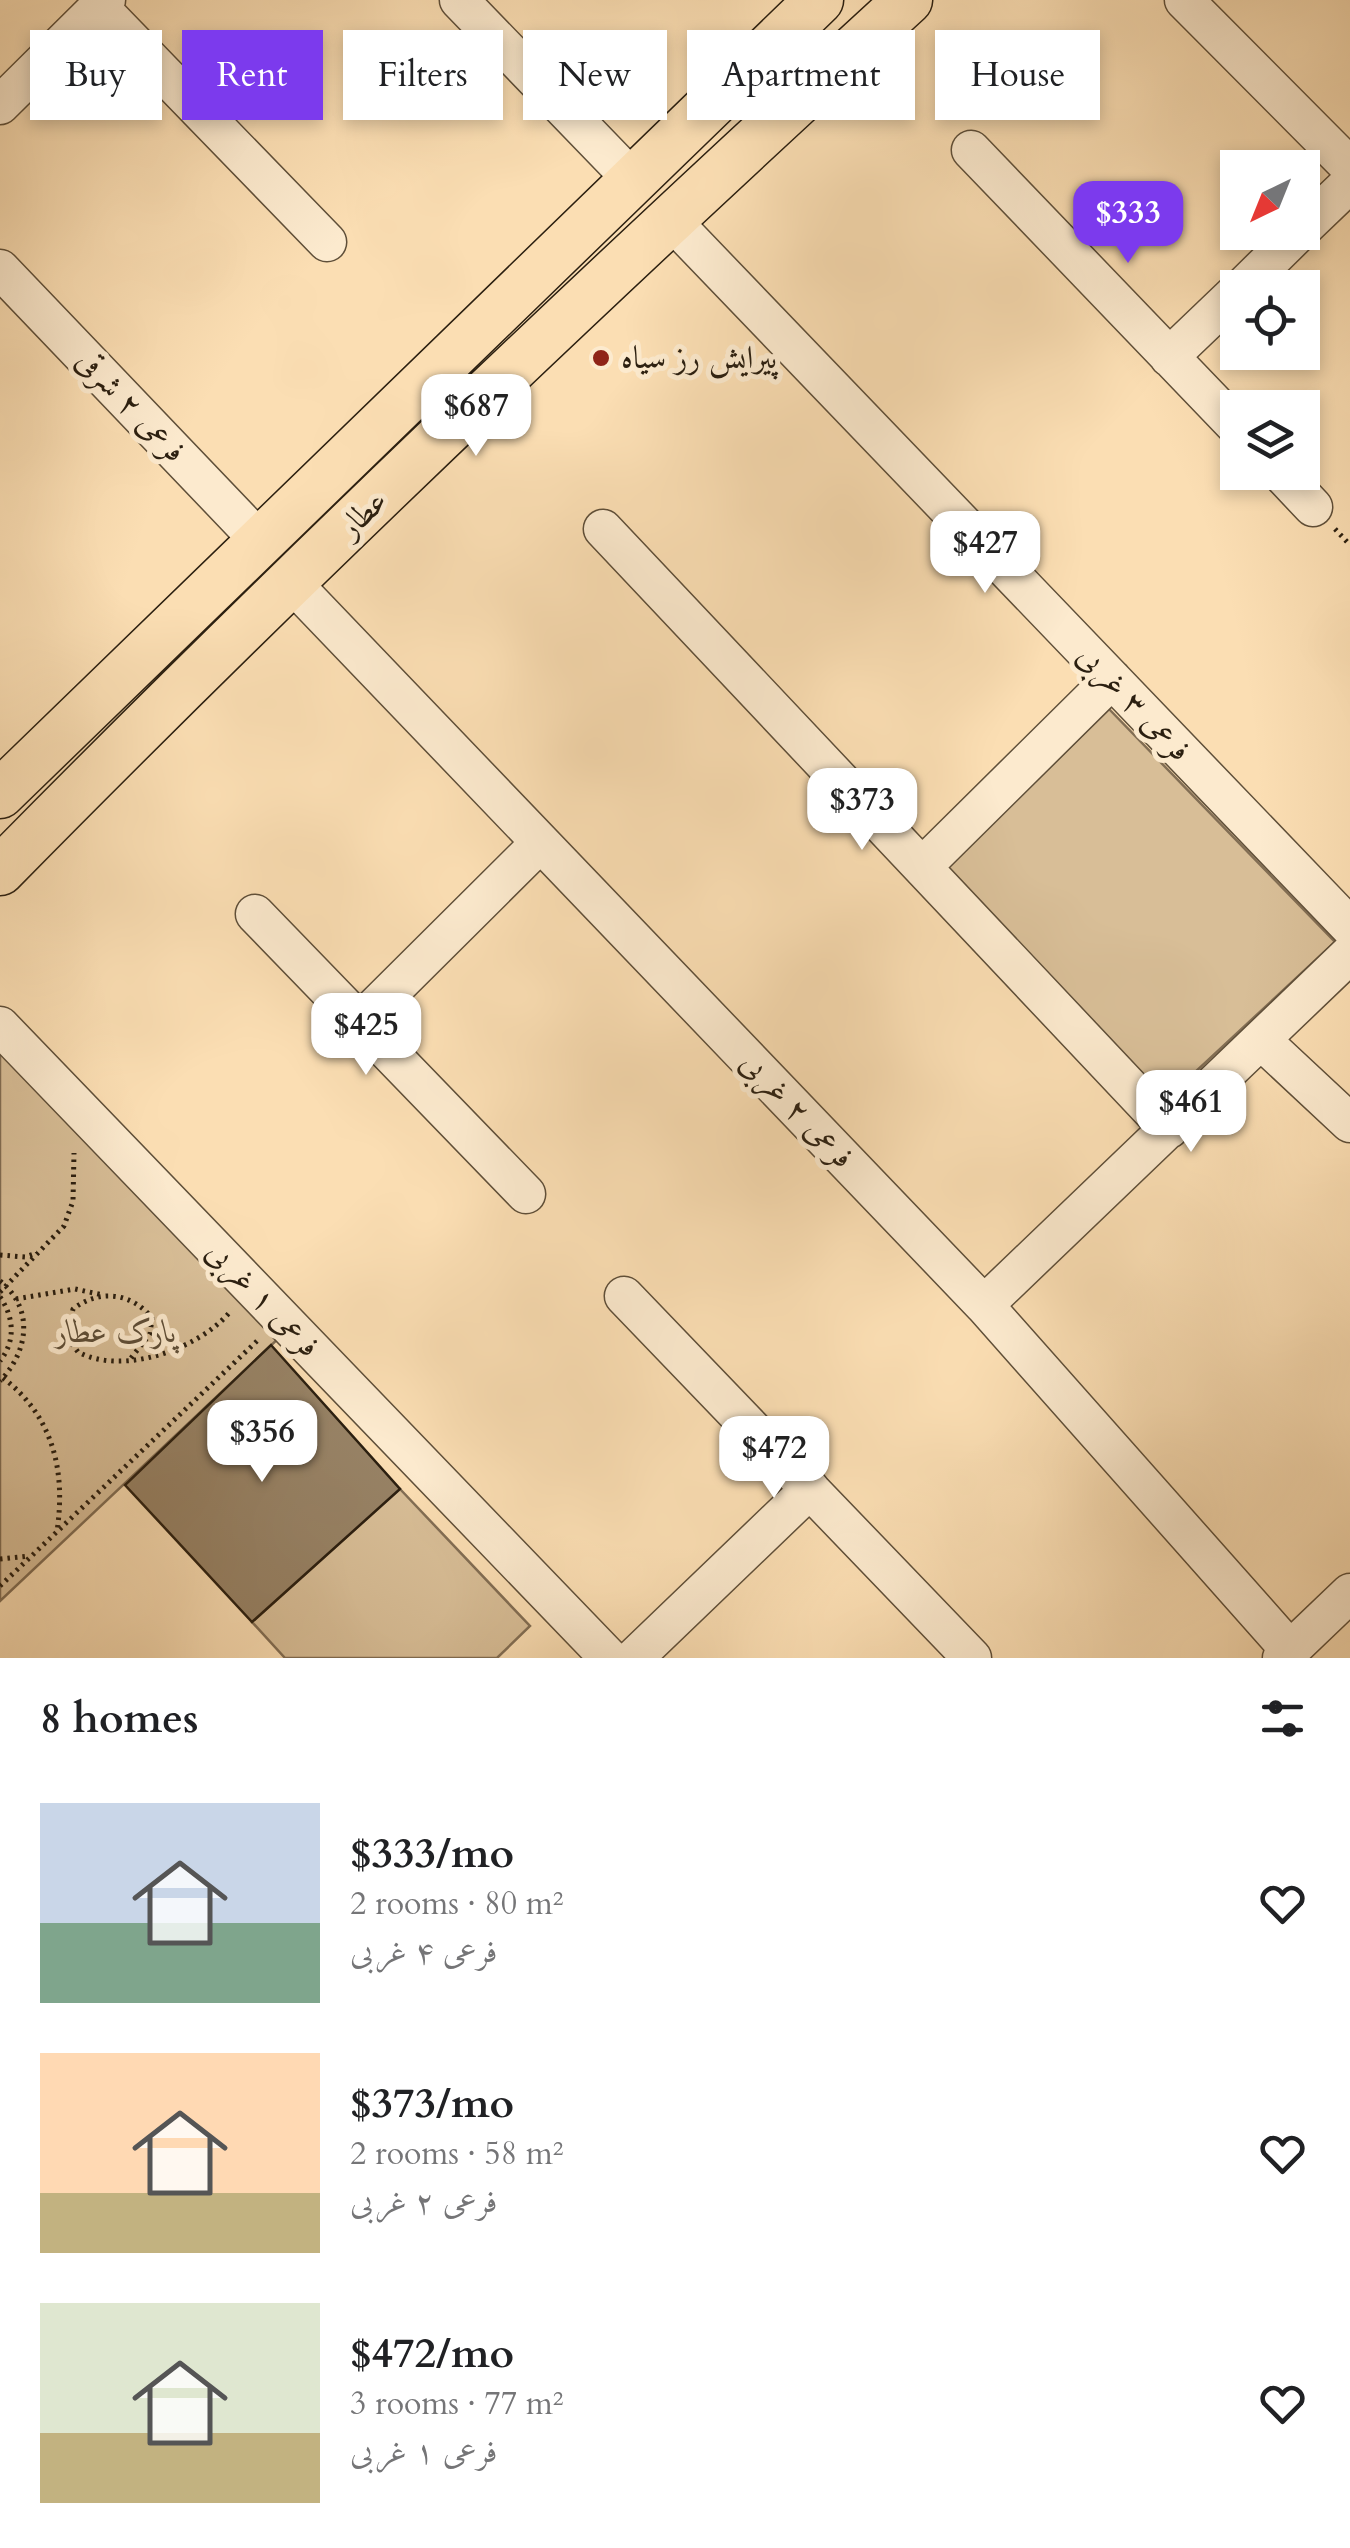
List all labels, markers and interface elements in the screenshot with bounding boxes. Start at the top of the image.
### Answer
chip: Buy [30,30,162,120]
chip: Rent [182,30,323,120]
chip: Filters [343,30,503,120]
chip: New [523,30,667,120]
chip: Apartment [687,30,915,120]
chip: House [935,30,1100,120]
north arrow [1220,150,1320,250]
map controls [1220,150,1320,490]
pin: $333 [1069,181,1187,266]
text: $333 [1095,191,1161,235]
button: locate [1220,270,1320,370]
place label: پیرایش رز سیاه [621,336,779,380]
street label: فرعی ۲ شرقی [66,340,196,472]
marker: پیرایش رز سیاه [590,347,612,369]
pin: $687 [417,374,535,459]
text: $687 [443,384,509,428]
button: layers [1220,390,1320,490]
street label: عطار [326,480,397,550]
pin: $427 [926,511,1044,596]
text: $427 [952,521,1018,565]
street label: فرعی ۳ غربی [1067,635,1201,771]
pin: $373 [803,768,921,853]
text: $373 [829,778,895,822]
pin: $425 [307,993,425,1078]
text: $425 [333,1003,399,1047]
street label: فرعی ۲ غربی [730,1042,864,1178]
pin: $461 [1132,1070,1250,1155]
text: $461 [1158,1080,1224,1124]
street label: فرعی ۱ غربی [196,1231,330,1367]
park label: پارک عطار [53,1310,180,1354]
pin: $356 [203,1400,321,1485]
text: $356 [229,1410,295,1454]
pin: $472 [715,1416,833,1501]
text: $472 [741,1426,807,1470]
text: 8 homes [40,1690,198,1747]
icon: filters [1255,1691,1310,1746]
text: $333/mo [350,1825,514,1882]
icon: home [120,1843,240,1963]
icon: heart [1255,1876,1310,1931]
text: 2 rooms · 80 m² [350,1882,563,1926]
text: فرعی ۴ غربی [350,1930,497,1974]
text: $373/mo [350,2075,514,2132]
icon: home [120,2093,240,2213]
icon: heart [1255,2126,1310,2181]
text: 2 rooms · 58 m² [350,2132,563,2176]
text: فرعی ۲ غربی [350,2180,497,2224]
text: $472/mo [350,2325,514,2382]
icon: home [120,2343,240,2463]
icon: heart [1255,2376,1310,2431]
text: 3 rooms · 77 m² [350,2382,563,2426]
text: فرعی ۱ غربی [350,2430,497,2474]

